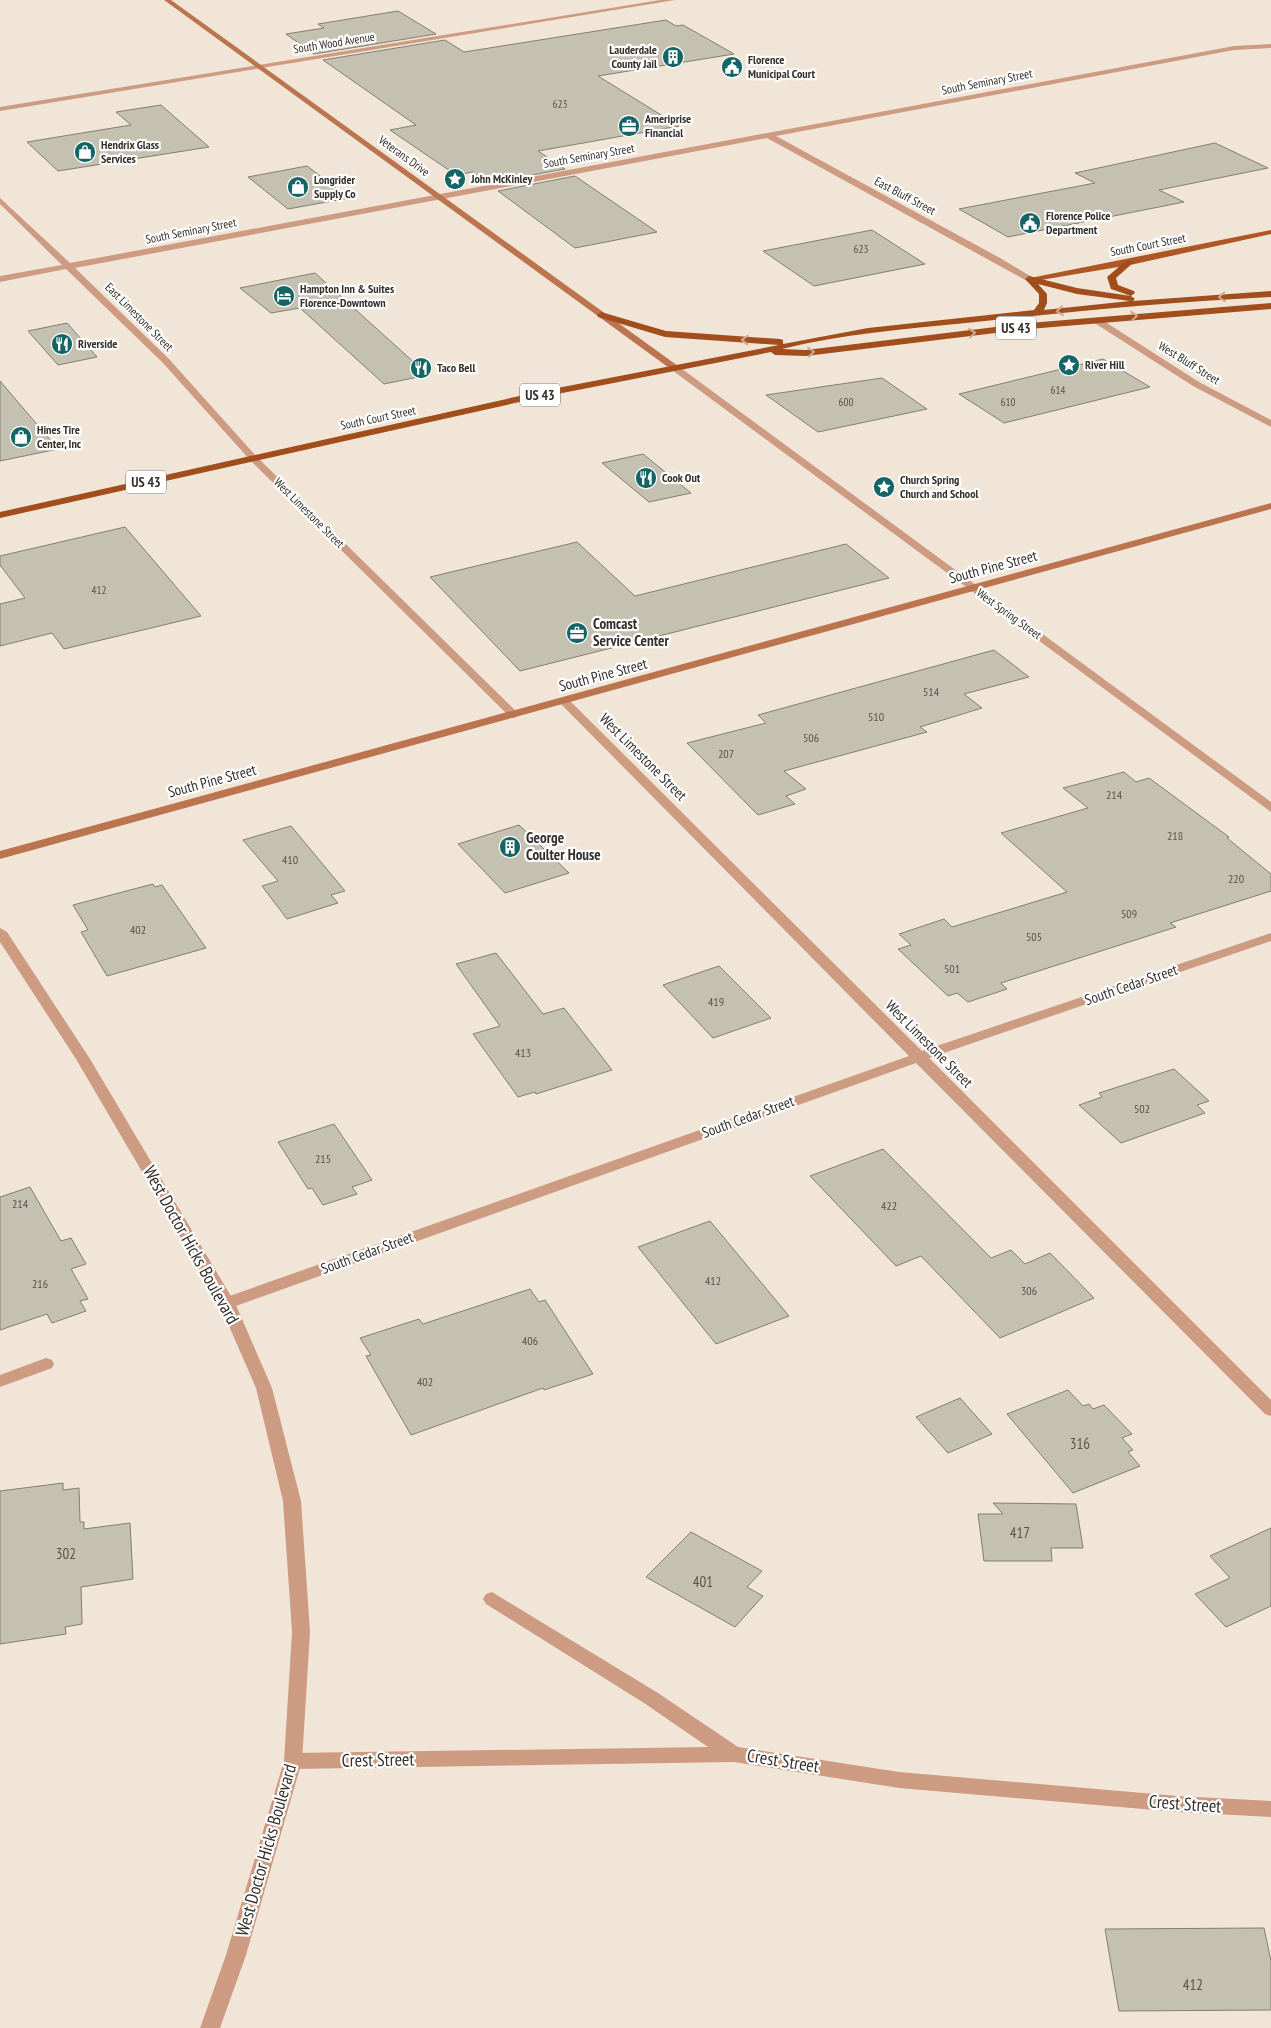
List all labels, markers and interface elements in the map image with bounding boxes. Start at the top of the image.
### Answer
street label: South Wood Avenue [292,29,376,56]
place label: Lauderdale County Jail [609,42,657,71]
building icon: Lauderdale County Jail [661,45,685,69]
place label: Florence Municipal Court [748,52,816,81]
public building icon: Florence Municipal Court [720,55,744,79]
street label: South Seminary Street [940,65,1034,98]
house number: 623 [553,97,567,111]
place label: Ameriprise Financial [644,111,691,140]
office icon: Ameriprise Financial [617,114,641,138]
street label: Veterans Drive [375,131,433,179]
place label: Hendrix Glass Services [101,137,159,166]
shop icon: Hendrix Glass Services [73,140,97,164]
street label: South Seminary Street [542,140,636,171]
place icon: John McKinley [443,167,467,191]
place label: John McKinley [470,171,532,186]
place label: Longrider Supply Co [314,172,356,201]
street label: East Bluff Street [872,173,939,218]
shop icon: Longrider Supply Co [286,175,310,199]
place label: Florence Police Department [1046,208,1110,237]
public building icon: Florence Police Department [1018,211,1042,235]
street label: South Seminary Street [144,214,238,247]
street label: South Court Street [1109,230,1188,259]
house number: 623 [854,242,868,256]
street label: East Limestone Street [102,279,177,354]
place label: Hampton Inn & Suites Florence-Downtown [300,281,394,310]
hotel icon: Hampton Inn & Suites Florence-Downtown [272,284,296,308]
one-way arrow [1218,291,1226,302]
one-way arrow [1056,305,1064,316]
one-way arrow [1130,311,1138,322]
road number: US 43 [996,316,1036,339]
one-way arrow [968,328,976,339]
restaurant icon: Riverside [50,332,74,356]
one-way arrow [741,335,749,346]
place label: Riverside [78,336,117,351]
street label: West Bluff Street [1156,338,1223,388]
one-way arrow [807,347,815,358]
place icon: River Hill [1057,353,1081,377]
restaurant icon: Taco Bell [409,356,433,380]
place label: River Hill [1085,357,1125,372]
place label: Taco Bell [437,360,475,375]
house number: 614 [1051,383,1065,397]
road number: US 43 [520,384,560,406]
house number: 600 [839,395,853,409]
house number: 610 [1001,395,1015,409]
street label: South Court Street [339,402,418,433]
place label: Hines Tire Center, Inc [37,422,82,451]
shop icon: Hines Tire Center, Inc [9,425,33,449]
restaurant icon: Cook Out [634,466,658,490]
place label: Cook Out [662,470,701,485]
road number: US 43 [126,471,166,494]
place label: Church Spring Church and School [900,472,978,501]
street label: West Limestone Street [271,474,348,551]
place icon: Church Spring Church and School [872,475,896,499]
street label: South Pine Street [947,546,1039,587]
house number: 412 [92,583,106,597]
street label: West Spring Street [974,585,1045,643]
place label: Comcast Service Center [593,614,669,650]
office icon: Comcast Service Center [565,621,589,645]
street label: South Pine Street [557,654,649,695]
house number: 514 [923,684,940,699]
street label: West Limestone Street [596,709,691,804]
house number: 510 [868,709,884,724]
house number: 506 [803,730,819,745]
house number: 207 [718,746,734,761]
street label: South Pine Street [166,760,258,801]
house number: 214 [1106,787,1123,802]
place label: George Coulter House [526,828,601,864]
house number: 218 [1167,828,1183,843]
building icon: George Coulter House [498,835,522,859]
house number: 410 [282,852,298,867]
house number: 220 [1228,871,1244,886]
house number: 509 [1121,906,1137,921]
house number: 402 [130,922,146,937]
house number: 505 [1026,929,1042,944]
street label: South Cedar Street [1082,960,1180,1009]
house number: 501 [944,961,960,976]
house number: 419 [708,994,724,1009]
street label: West Limestone Street [882,996,977,1091]
house number: 413 [515,1045,531,1060]
street label: South Cedar Street [699,1091,797,1142]
house number: 502 [1134,1101,1150,1116]
house number: 215 [315,1151,331,1166]
street label: West Doctor Hicks Boulevard [138,1161,245,1328]
house number: 214 [12,1196,29,1211]
house number: 422 [881,1198,897,1213]
street label: South Cedar Street [318,1227,416,1278]
house number: 412 [705,1273,721,1288]
house number: 216 [32,1276,48,1291]
house number: 306 [1021,1283,1037,1298]
house number: 406 [522,1333,538,1348]
house number: 402 [417,1374,433,1389]
house number: 316 [1070,1434,1090,1453]
house number: 417 [1010,1523,1030,1542]
house number: 302 [56,1544,76,1563]
house number: 401 [693,1572,713,1591]
street label: Crest Street [745,1743,821,1778]
street label: Crest Street [342,1747,414,1772]
street label: West Doctor Hicks Boulevard [230,1761,301,1939]
street label: Crest Street [1148,1790,1222,1818]
house number: 412 [1183,1975,1203,1994]

